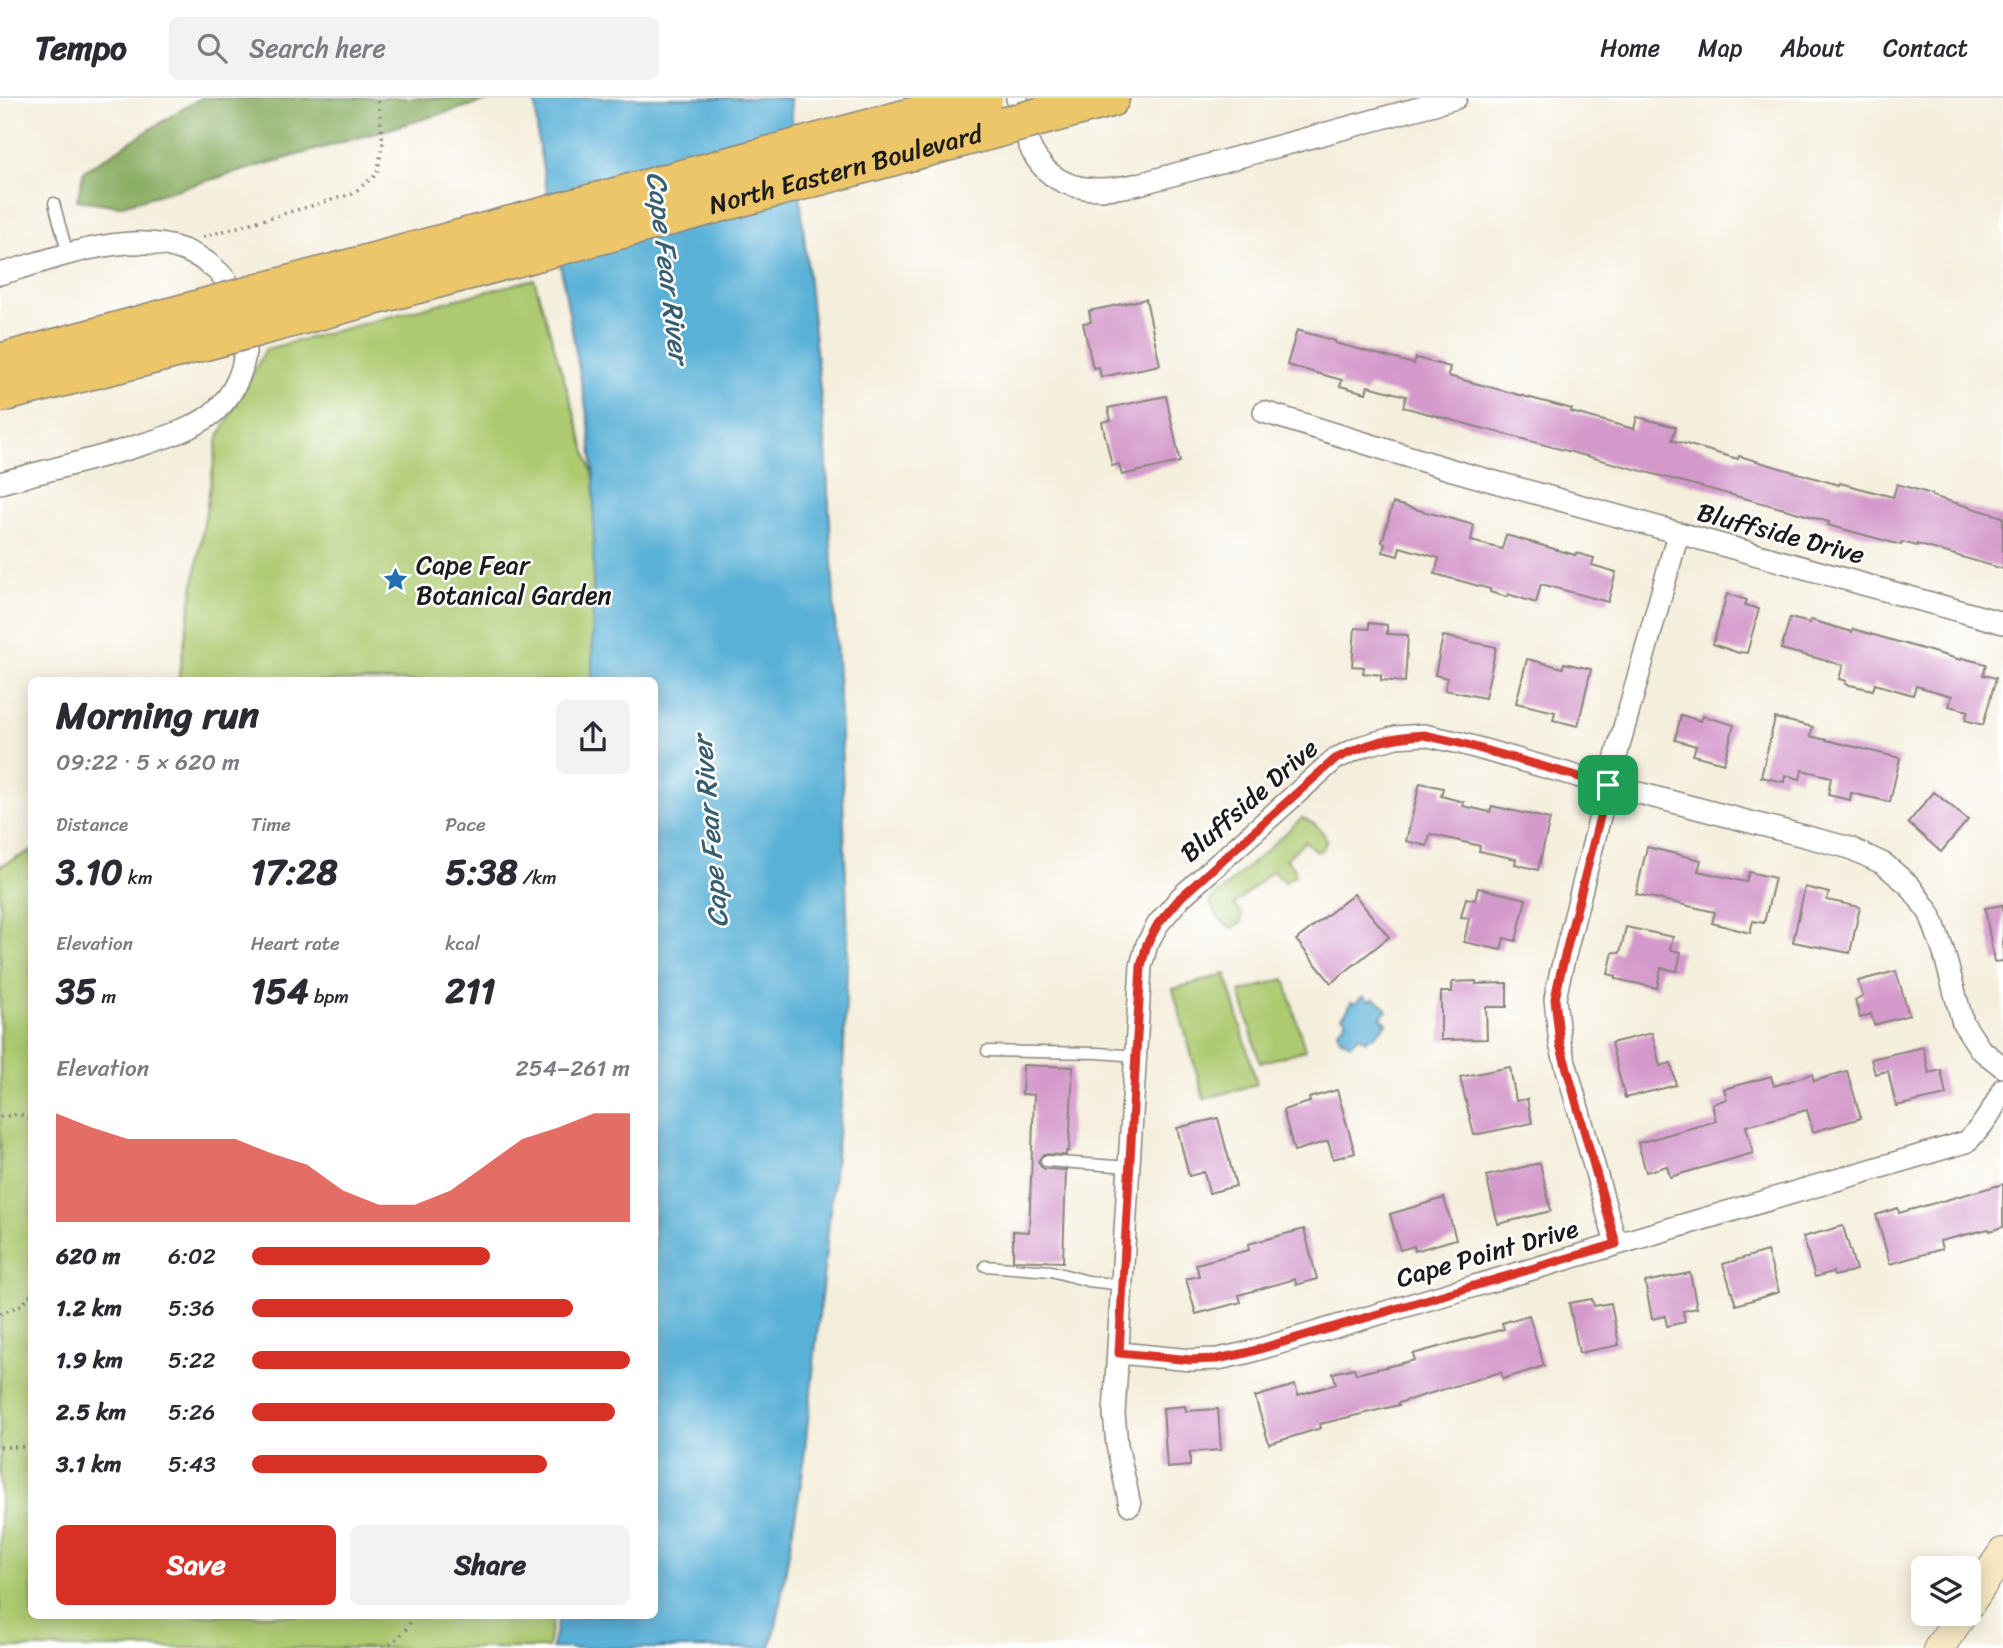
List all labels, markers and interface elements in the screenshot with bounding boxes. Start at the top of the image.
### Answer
search box [169,17,659,80]
text: Tempo [35,19,127,77]
text: Search here [249,25,386,71]
text: Home [1600,27,1660,69]
text: Map [1698,27,1742,69]
text: About [1780,27,1845,69]
text: Contact [1883,27,1968,69]
icon: search [193,29,231,67]
street label: North Eastern Boulevard [703,110,990,228]
water label: Cape Fear River [632,169,705,371]
street label: Bluffside Drive [1692,489,1870,577]
place label: Cape Fear Botanical Garden [416,542,612,618]
place icon: Cape Fear Botanical Garden [382,566,410,594]
text: Morning run [56,682,259,749]
button: share [556,700,630,774]
street label: Bluffside Drive [1169,726,1329,874]
water label: Cape Fear River [677,729,743,930]
text: 09:22 · 5 × 620 m [56,742,240,783]
pin [1578,755,1638,815]
icon: arrive [1589,766,1627,804]
text: Distance [56,808,128,841]
text: Time [251,808,291,841]
text: Pace [445,808,486,841]
text: 3.10 [56,841,123,903]
text: 17:28 [251,841,338,903]
text: 5:38 [445,841,518,903]
text: km [123,861,153,894]
text: /km [518,861,557,894]
text: Elevation [56,927,133,960]
text: Heart rate [251,927,340,960]
text: kcal [445,927,480,960]
text: 35 [56,960,97,1022]
text: 154 [251,960,309,1022]
text: 211 [445,960,496,1022]
text: m [97,980,116,1013]
text: bpm [309,980,349,1013]
text: Elevation [56,1048,149,1089]
text: 254–261 m [515,1048,630,1089]
street label: Cape Point Drive [1390,1205,1584,1301]
text: 620 m [56,1236,121,1277]
text: 6:02 [168,1236,216,1277]
text: 1.2 km [56,1288,122,1329]
text: 5:36 [168,1288,215,1329]
text: 1.9 km [56,1340,123,1381]
text: 5:22 [168,1340,216,1381]
text: 2.5 km [56,1392,126,1433]
text: 5:26 [168,1392,215,1433]
text: 3.1 km [56,1444,121,1485]
text: 5:43 [168,1444,216,1485]
button: Save [56,1525,336,1605]
button: Share [350,1525,630,1605]
map controls [1911,1556,1981,1626]
button: layers [1911,1556,1981,1626]

